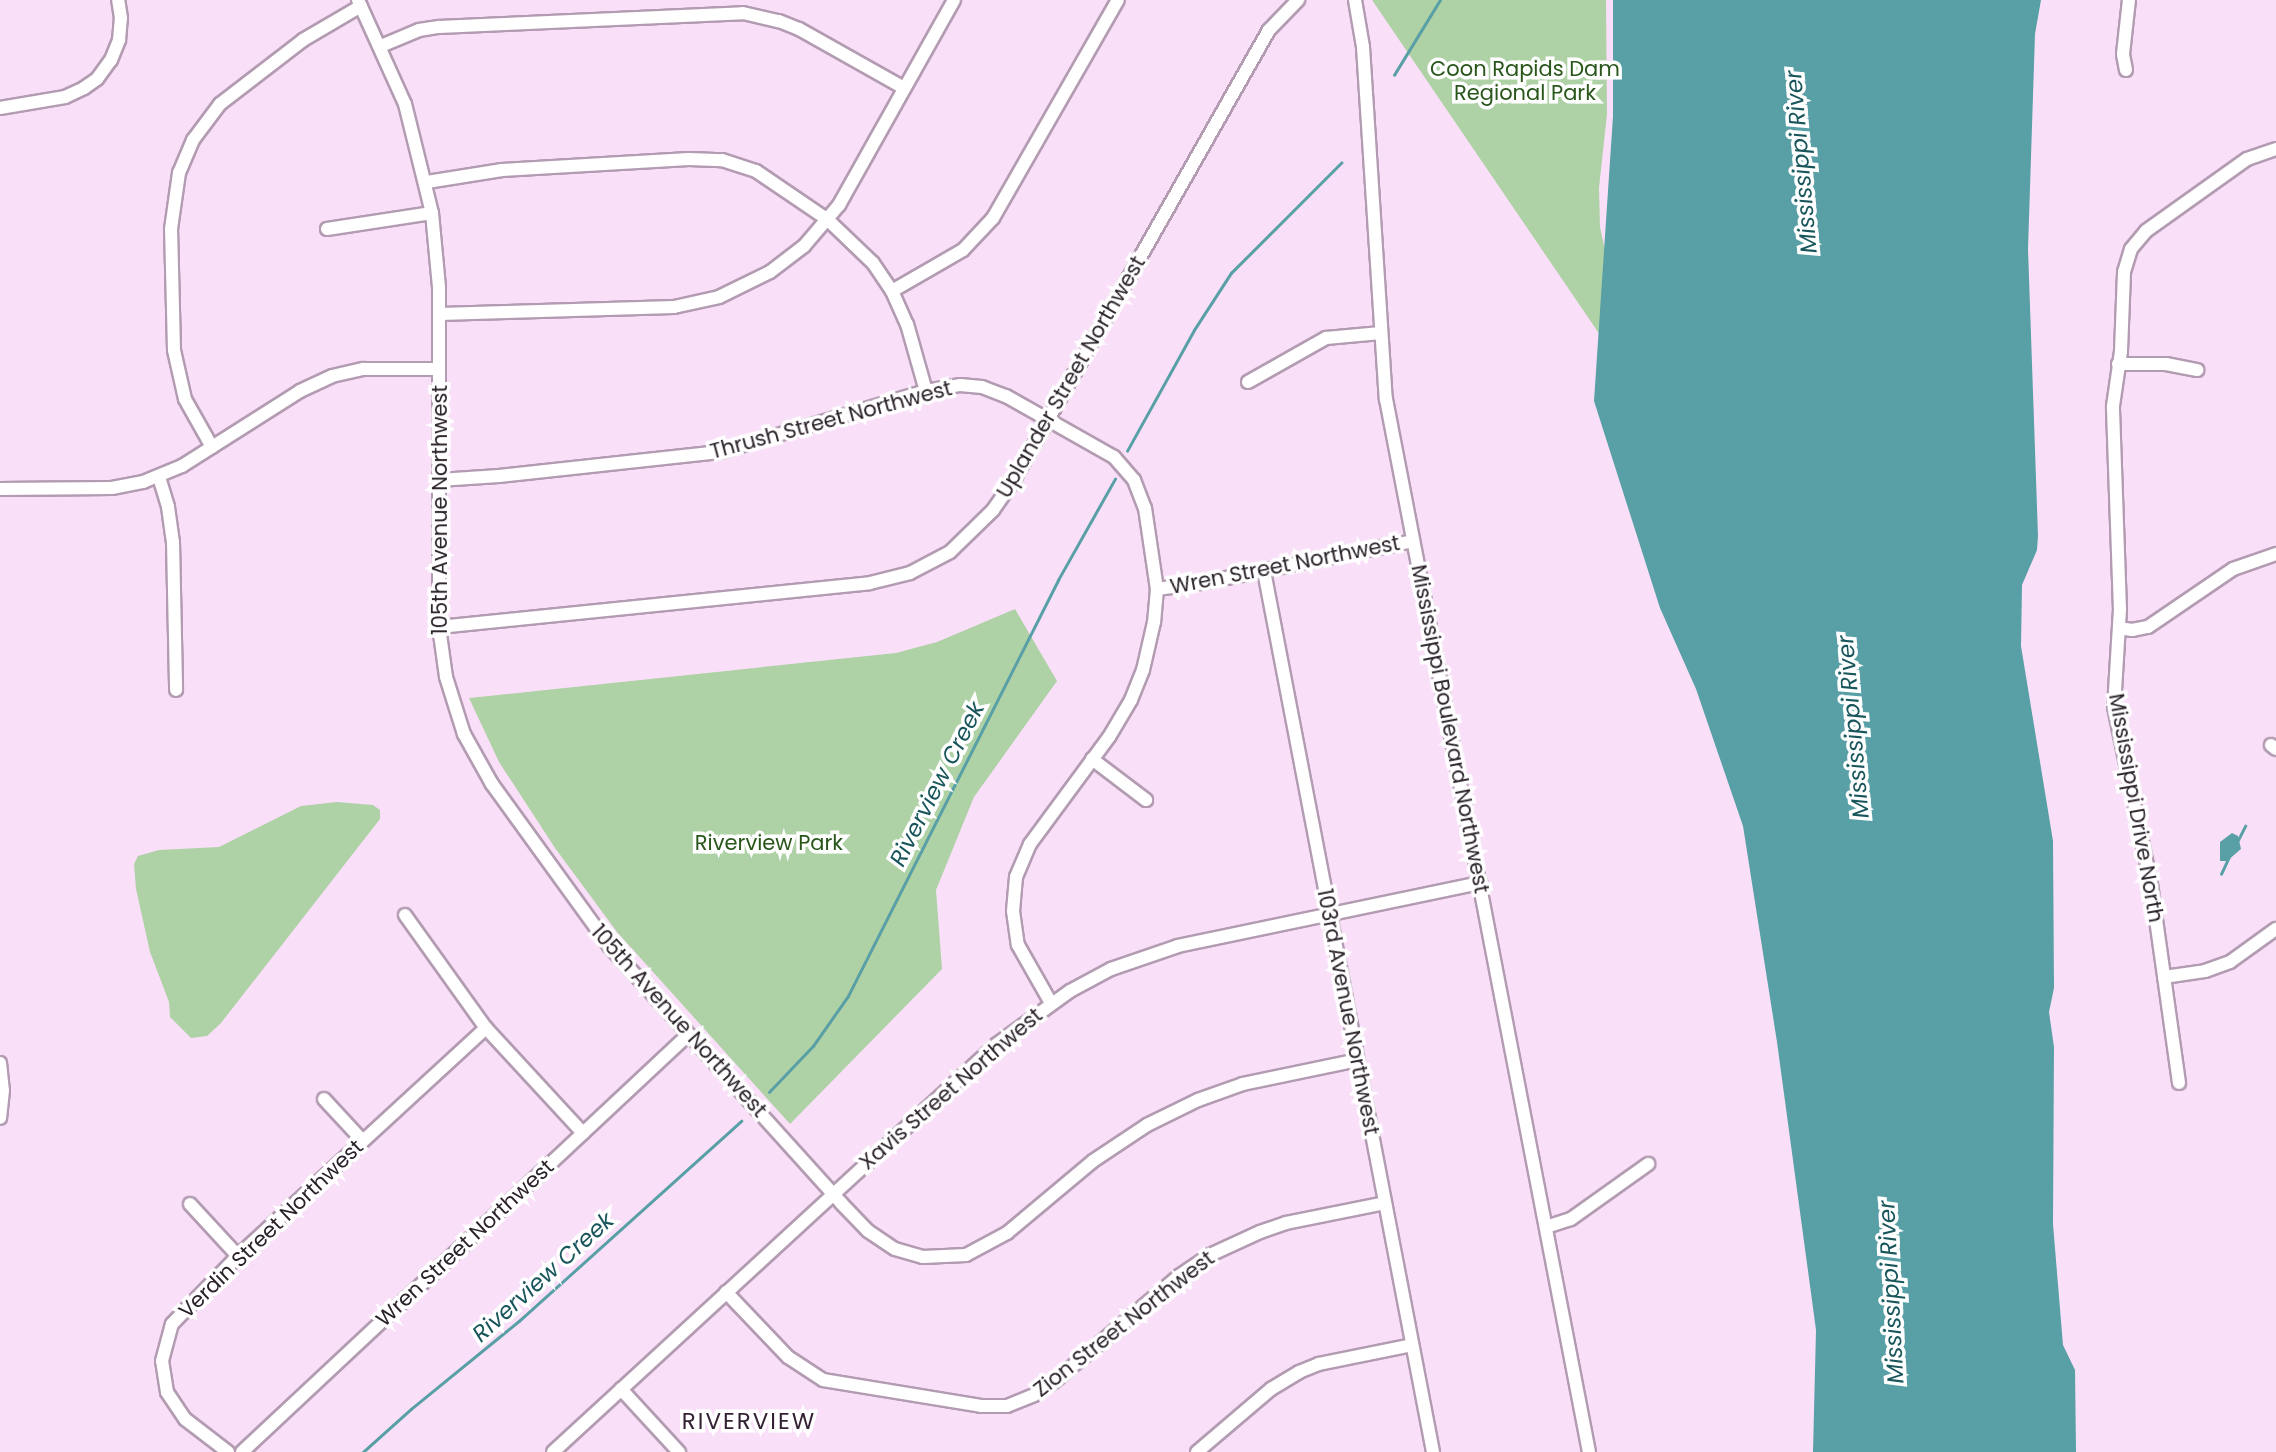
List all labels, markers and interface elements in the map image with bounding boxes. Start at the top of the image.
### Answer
park label: Coon Rapids Dam Regional Park [1430,56,1620,106]
water label: Mississippi River [1779,69,1823,255]
street label: Uplander Street Northwest [991,252,1151,502]
street label: Thrush Street Northwest [707,376,955,464]
street label: 105th Avenue Northwest [427,385,453,635]
street label: Wren Street Northwest [1168,530,1402,600]
street label: Mississippi Boulevard Northwest [1406,563,1494,895]
water label: Mississippi River [1831,634,1875,820]
street label: Mississippi Drive North [2103,692,2169,924]
water label: Riverview Creek [884,697,990,871]
park label: Riverview Park [695,830,843,856]
street label: 103rd Avenue Northwest [1312,887,1384,1137]
street label: 105th Avenue Northwest [586,920,772,1122]
street label: Xavis Street Northwest [855,1003,1047,1175]
street label: Verdin Street Northwest [174,1134,368,1324]
street label: Wren Street Northwest [371,1154,559,1332]
water label: Mississippi River [1872,1200,1910,1384]
water label: Riverview Creek [467,1206,619,1348]
street label: Zion Street Northwest [1029,1246,1219,1402]
district label: RIVERVIEW [683,1407,815,1435]

